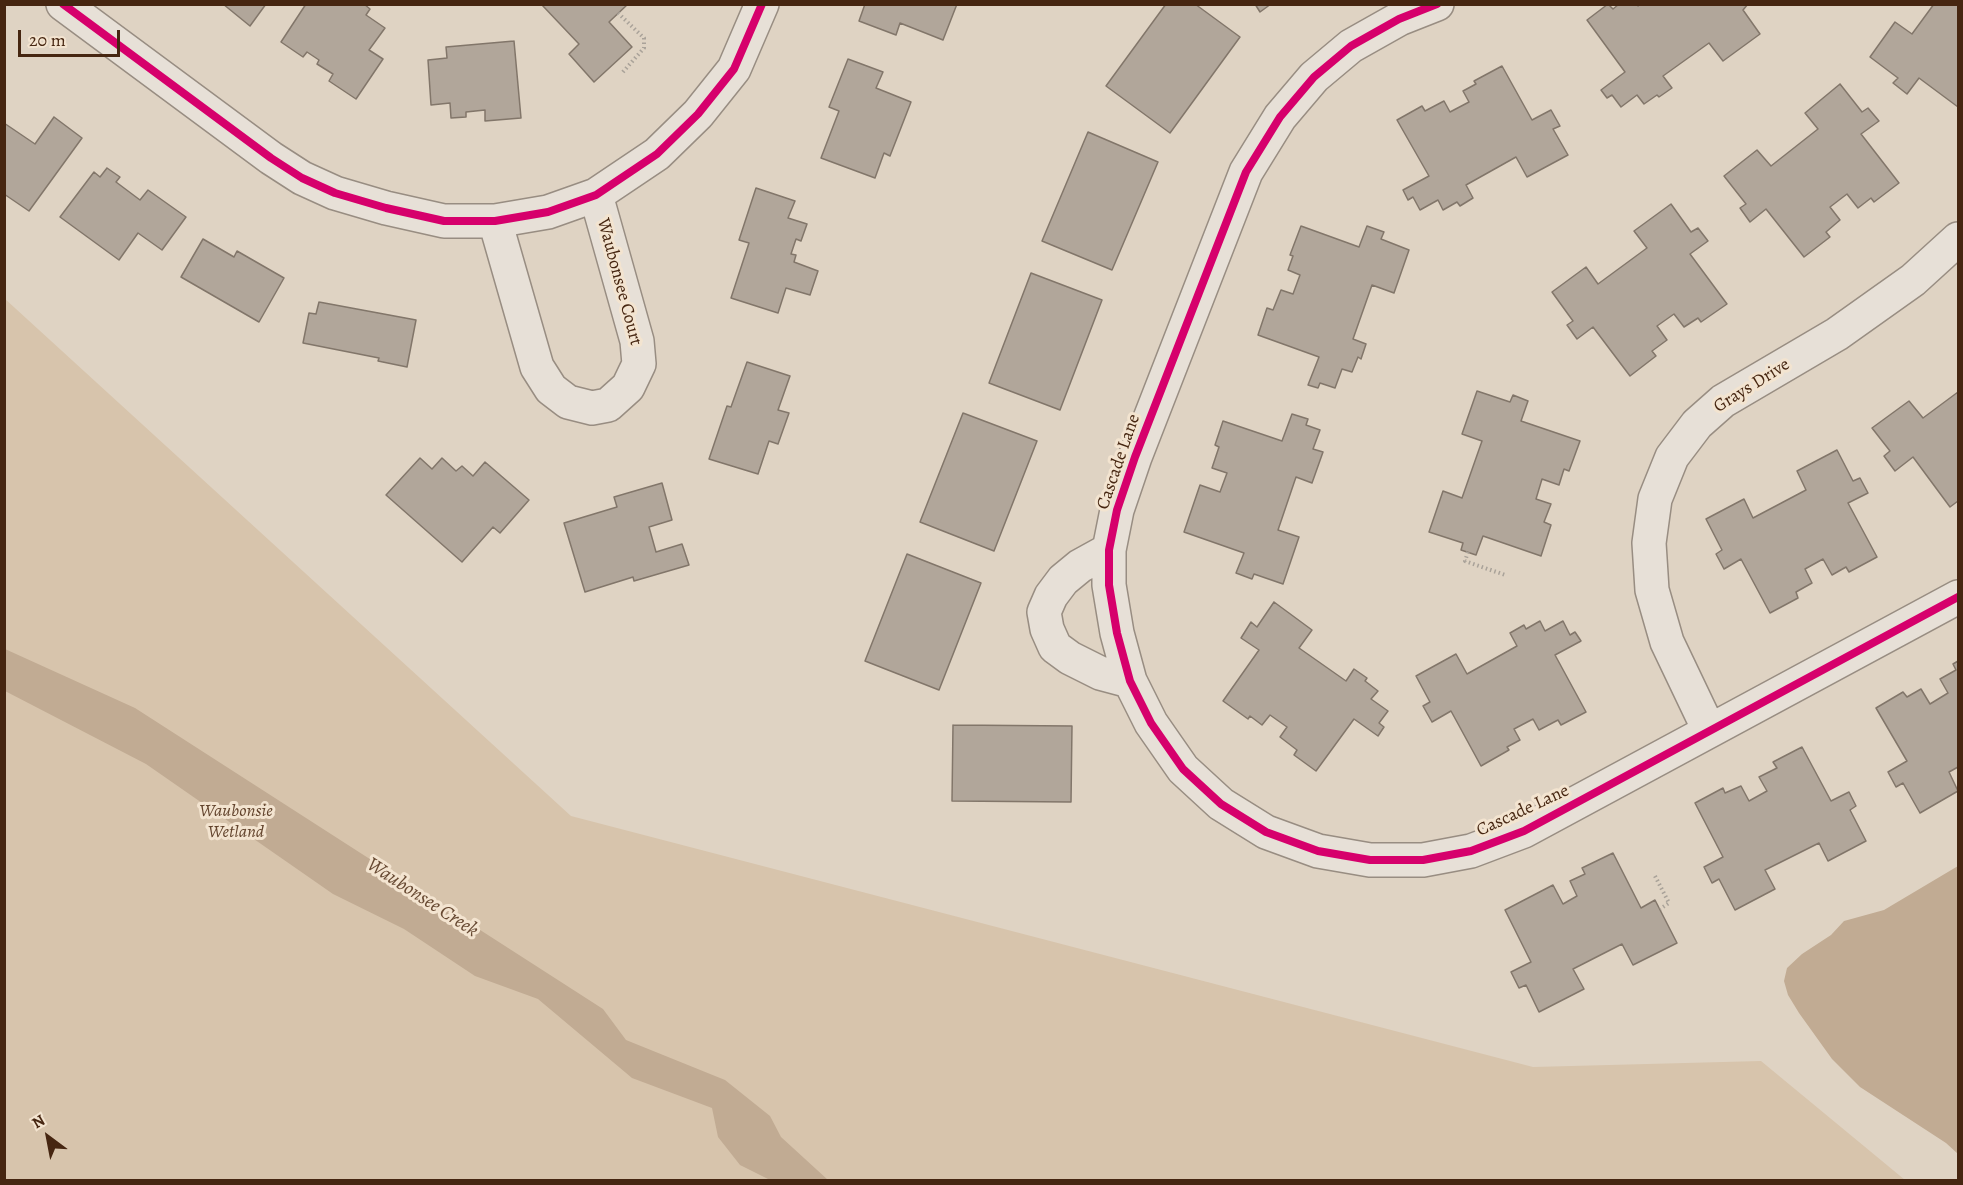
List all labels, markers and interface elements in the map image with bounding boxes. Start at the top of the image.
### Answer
scale bar [21,18,123,56]
text: 20 m [29,28,66,52]
street label: Waubonsee Court [592,216,646,348]
street label: Grays Drive [1710,354,1794,418]
street label: Cascade Lane [1093,411,1145,513]
street label: Cascade Lane [1473,780,1573,842]
park label: Waubonsie Wetland [199,801,273,844]
water label: Waubonsee Creek [362,853,482,943]
north arrow [18,1107,78,1167]
text: N [28,1109,49,1134]

